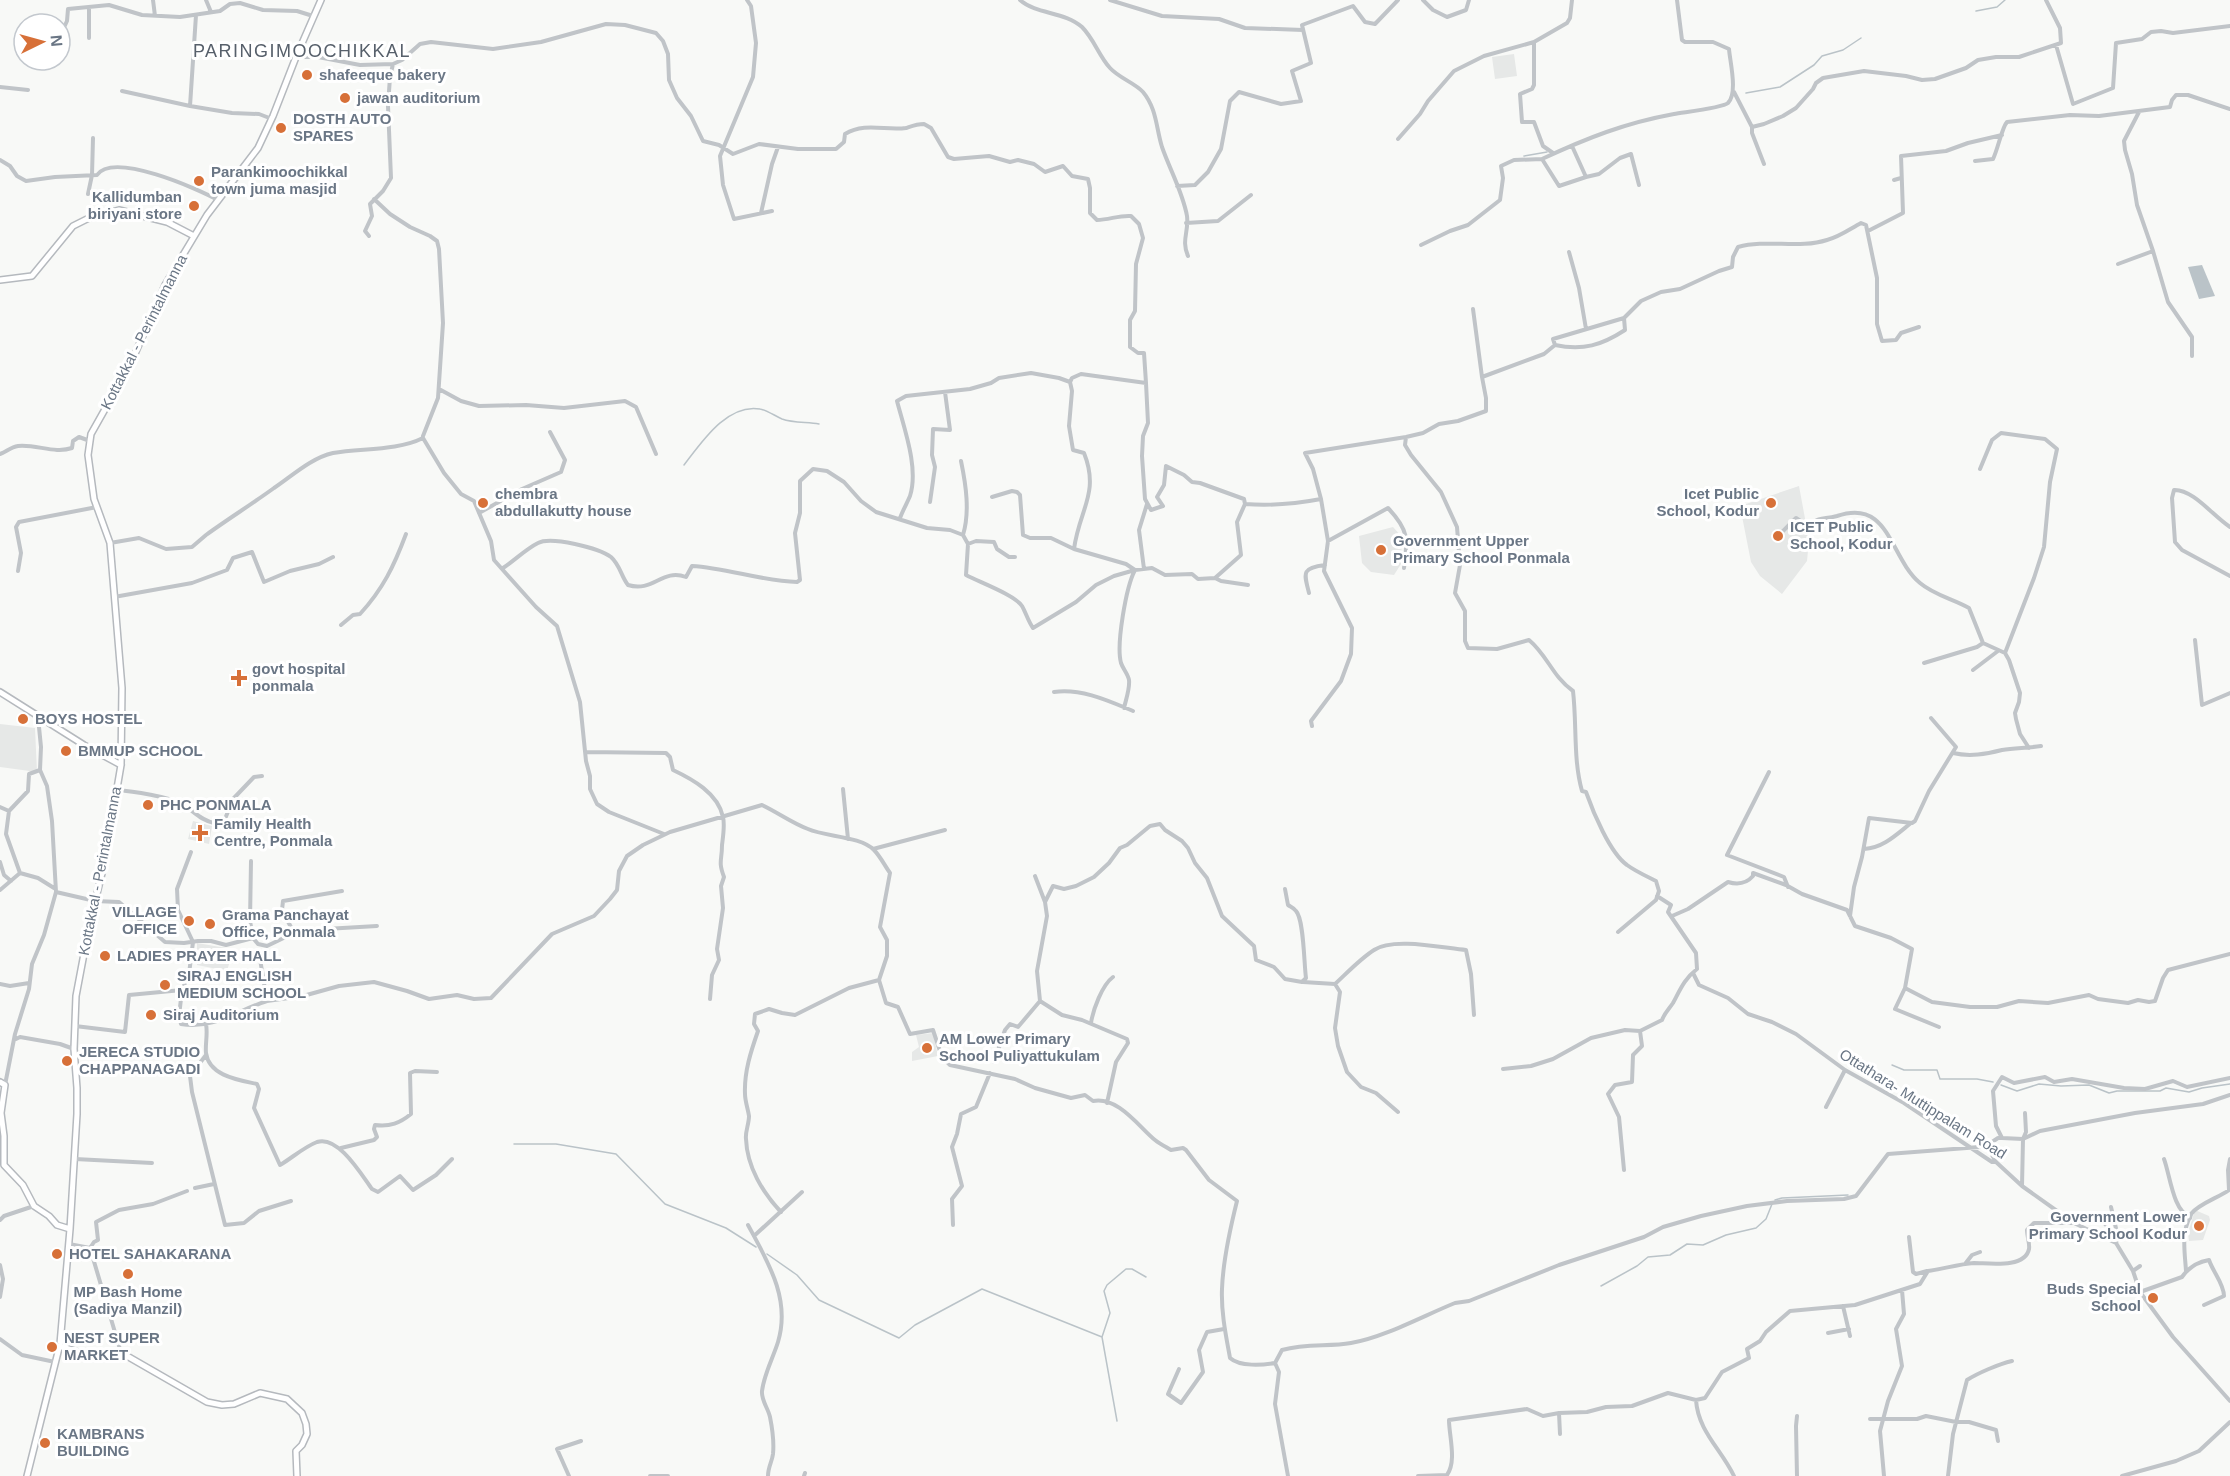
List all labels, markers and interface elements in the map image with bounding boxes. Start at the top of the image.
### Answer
north arrow [12,12,72,72]
text: N [47,34,65,47]
district label: PARINGIMOOCHIKKAL [193,41,411,61]
place label: shafeeque bakery [319,66,446,83]
marker: shafeeque bakery [300,68,314,82]
place label: jawan auditorium [356,89,480,106]
marker: jawan auditorium [338,91,352,105]
place label: DOSTH AUTO SPARES [293,110,392,144]
marker: DOSTH AUTO SPARES [274,121,288,135]
place label: Parankimoochikkal town juma masjid [211,163,348,197]
marker: Parankimoochikkal town juma masjid [192,174,206,188]
place label: Kallidumban biriyani store [88,188,182,222]
marker: Kallidumban biriyani store [187,199,201,213]
street label: Kottakkal - Perintalmanna [97,251,190,412]
place label: chembra abdullakutty house [495,485,632,519]
place label: Icet Public School, Kodur [1657,485,1759,519]
marker: chembra abdullakutty house [476,496,490,510]
marker: Icet Public School, Kodur [1764,496,1778,510]
place label: ICET Public School, Kodur [1790,518,1893,552]
marker: ICET Public School, Kodur [1771,529,1785,543]
place label: Government Upper Primary School Ponmala [1393,532,1570,566]
marker: Government Upper Primary School Ponmala [1374,543,1388,557]
place label: govt hospital ponmala [252,660,345,694]
marker: govt hospital ponmala [230,669,248,687]
place label: BOYS HOSTEL [35,710,143,727]
marker: BOYS HOSTEL [16,712,30,726]
place label: BMMUP SCHOOL [78,742,203,759]
marker: BMMUP SCHOOL [59,744,73,758]
street label: Kottakkal - Perintalmanna [75,784,124,957]
place label: PHC PONMALA [160,796,272,813]
marker: PHC PONMALA [141,798,155,812]
place label: Family Health Centre, Ponmala [214,815,333,849]
marker: Family Health Centre, Ponmala [191,824,209,842]
place label: VILLAGE OFFICE [112,903,177,937]
place label: Grama Panchayat Office, Ponmala [222,906,349,940]
marker: VILLAGE OFFICE [182,914,196,928]
marker: Grama Panchayat Office, Ponmala [203,917,217,931]
place label: LADIES PRAYER HALL [117,947,281,964]
marker: LADIES PRAYER HALL [98,949,112,963]
place label: SIRAJ ENGLISH MEDIUM SCHOOL [177,967,306,1001]
marker: SIRAJ ENGLISH MEDIUM SCHOOL [158,978,172,992]
place label: Siraj Auditorium [163,1006,279,1023]
marker: Siraj Auditorium [144,1008,158,1022]
place label: AM Lower Primary School Puliyattukulam [939,1030,1100,1064]
marker: AM Lower Primary School Puliyattukulam [920,1041,934,1055]
place label: JERECA STUDIO CHAPPANAGADI [79,1043,200,1077]
street label: Ottathara- Muttippalam Road [1837,1045,2010,1162]
marker: JERECA STUDIO CHAPPANAGADI [60,1054,74,1068]
place label: Government Lower Primary School Kodur [2029,1208,2187,1242]
marker: Government Lower Primary School Kodur [2192,1219,2206,1233]
place label: HOTEL SAHAKARANA [69,1245,231,1262]
marker: HOTEL SAHAKARANA [50,1247,64,1261]
marker: MP Bash Home (Sadiya Manzil) [121,1267,135,1281]
place label: Buds Special School [2047,1280,2141,1314]
place label: MP Bash Home (Sadiya Manzil) [74,1283,182,1317]
marker: Buds Special School [2146,1291,2160,1305]
place label: NEST SUPER MARKET [64,1329,160,1363]
marker: NEST SUPER MARKET [45,1340,59,1354]
place label: KAMBRANS BUILDING [57,1425,145,1459]
marker: KAMBRANS BUILDING [38,1436,52,1450]

